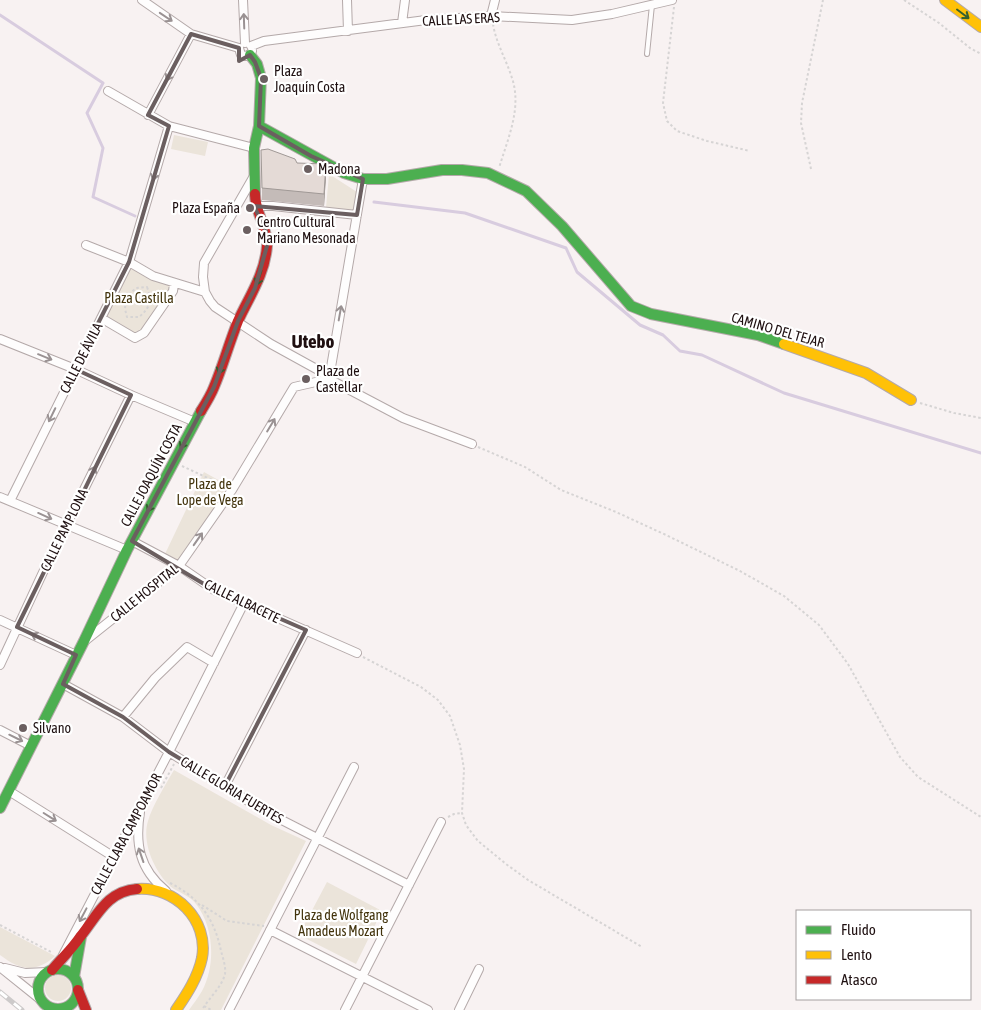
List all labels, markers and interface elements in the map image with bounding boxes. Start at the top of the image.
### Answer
one-way arrow [956,8,969,19]
street label: CALLE LAS ERAS [422,9,500,29]
one-way arrow [159,12,173,22]
one-way arrow [240,14,249,30]
place label: Plaza Joaquín Costa [274,63,345,95]
one-way arrow [165,66,174,81]
marker: Plaza Joaquín Costa [258,73,270,85]
place label: Madona [318,161,360,177]
marker: Madona [302,163,314,175]
one-way arrow [149,165,159,181]
place label: Plaza España [172,200,240,216]
marker: Plaza España [244,202,256,214]
place label: Centro Cultural Mariano Mesonada [257,214,356,246]
marker: Centro Cultural Mariano Mesonada [241,224,253,236]
one-way arrow [254,270,263,285]
park label: Plaza Castilla [104,290,174,306]
one-way arrow [336,306,346,322]
street label: CAMINO DEL TEJAR [730,309,826,351]
street label: CALLE DE ÁVILA [56,320,106,396]
district label: Utebo [291,330,335,352]
one-way arrow [37,352,52,362]
one-way arrow [216,359,225,374]
place label: Plaza de Castellar [316,363,363,395]
marker: Plaza de Castellar [300,373,312,385]
one-way arrow [47,407,56,422]
one-way arrow [266,418,276,432]
street label: CALLE JOAQUÍN COSTA [117,421,185,529]
one-way arrow [179,434,188,449]
one-way arrow [88,466,97,481]
park label: Plaza de Lope de Vega [177,476,243,508]
street label: CALLE PAMPLONA [37,486,91,574]
one-way arrow [146,498,156,513]
one-way arrow [37,512,52,522]
one-way arrow [193,532,203,546]
street label: CALLE HOSPITAL [107,561,181,625]
street label: CALLE ALBACETE [202,576,282,626]
one-way arrow [31,632,46,642]
place label: Silvano [33,720,71,736]
marker: Silvano [17,722,29,734]
one-way arrow [8,733,23,743]
street label: CALLE GLORIA FUERTES [178,753,286,827]
street label: CALLE CLARA CAMPOAMOR [87,771,165,897]
one-way arrow [43,812,57,822]
one-way arrow [136,848,145,864]
park label: Plaza de Wolfgang Amadeus Mozart [294,907,388,939]
one-way arrow [78,908,88,923]
legend [796,910,971,1000]
text: Fluido [841,921,876,938]
text: Lento [841,946,872,963]
text: Atasco [841,971,878,988]

